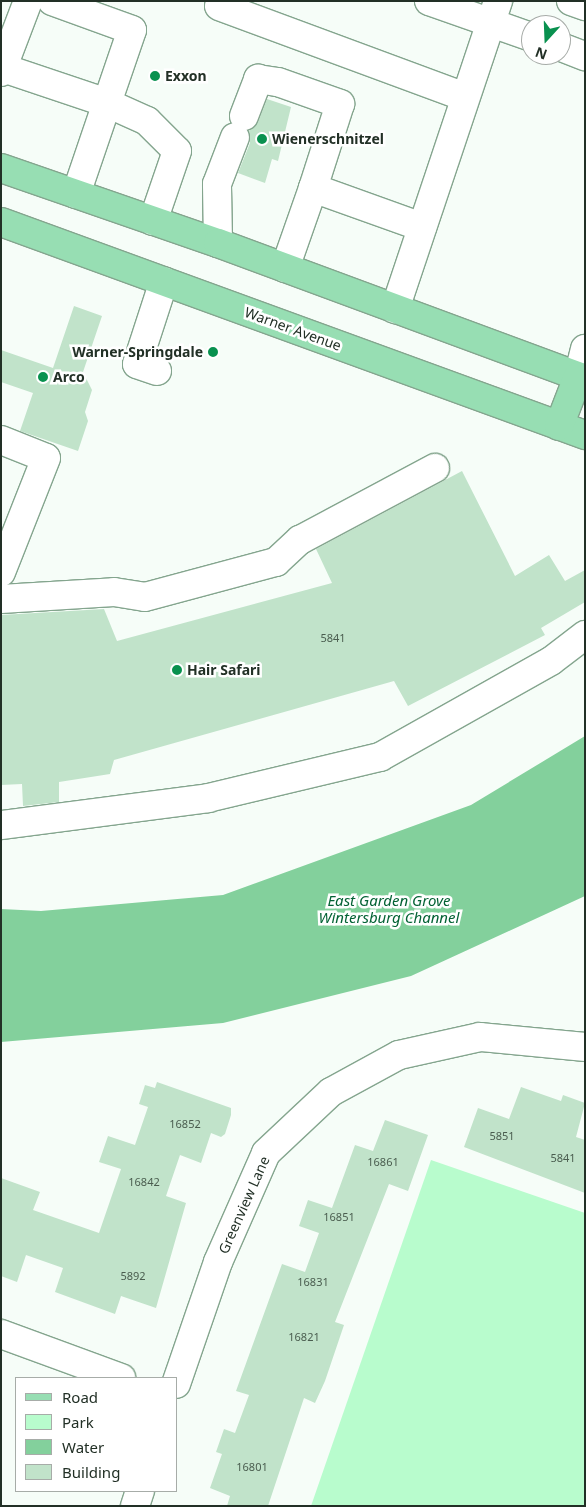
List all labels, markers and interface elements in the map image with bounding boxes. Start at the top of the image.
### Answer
north arrow [521,15,571,65]
text: N [532,43,550,65]
place label: Exxon [165,68,207,84]
marker: Exxon [149,70,161,82]
place label: Wienerschnitzel [272,131,384,147]
marker: Wienerschnitzel [256,133,268,145]
street label: Warner Avenue [242,304,344,354]
place label: Warner-Springdale [72,344,203,360]
marker: Warner-Springdale [207,346,219,358]
place label: Arco [53,369,85,385]
marker: Arco [37,371,49,383]
house number: 5841 [320,631,346,645]
place label: Hair Safari [187,662,261,678]
marker: Hair Safari [171,664,183,676]
water label: East Garden Grove Wintersburg Channel [319,891,459,926]
house number: 16852 [169,1117,201,1131]
house number: 5851 [489,1129,515,1143]
house number: 5841 [550,1151,576,1165]
street label: Greenview Lane [215,1154,273,1256]
house number: 16861 [367,1155,399,1169]
house number: 16842 [128,1175,160,1189]
house number: 16851 [323,1210,355,1224]
house number: 5892 [120,1269,146,1283]
house number: 16831 [297,1275,329,1289]
house number: 16821 [288,1330,320,1344]
legend [15,1377,178,1492]
text: Road [62,1387,98,1407]
text: Park [62,1412,94,1432]
text: Water [62,1437,104,1457]
house number: 16801 [236,1460,268,1474]
text: Building [62,1462,120,1482]

